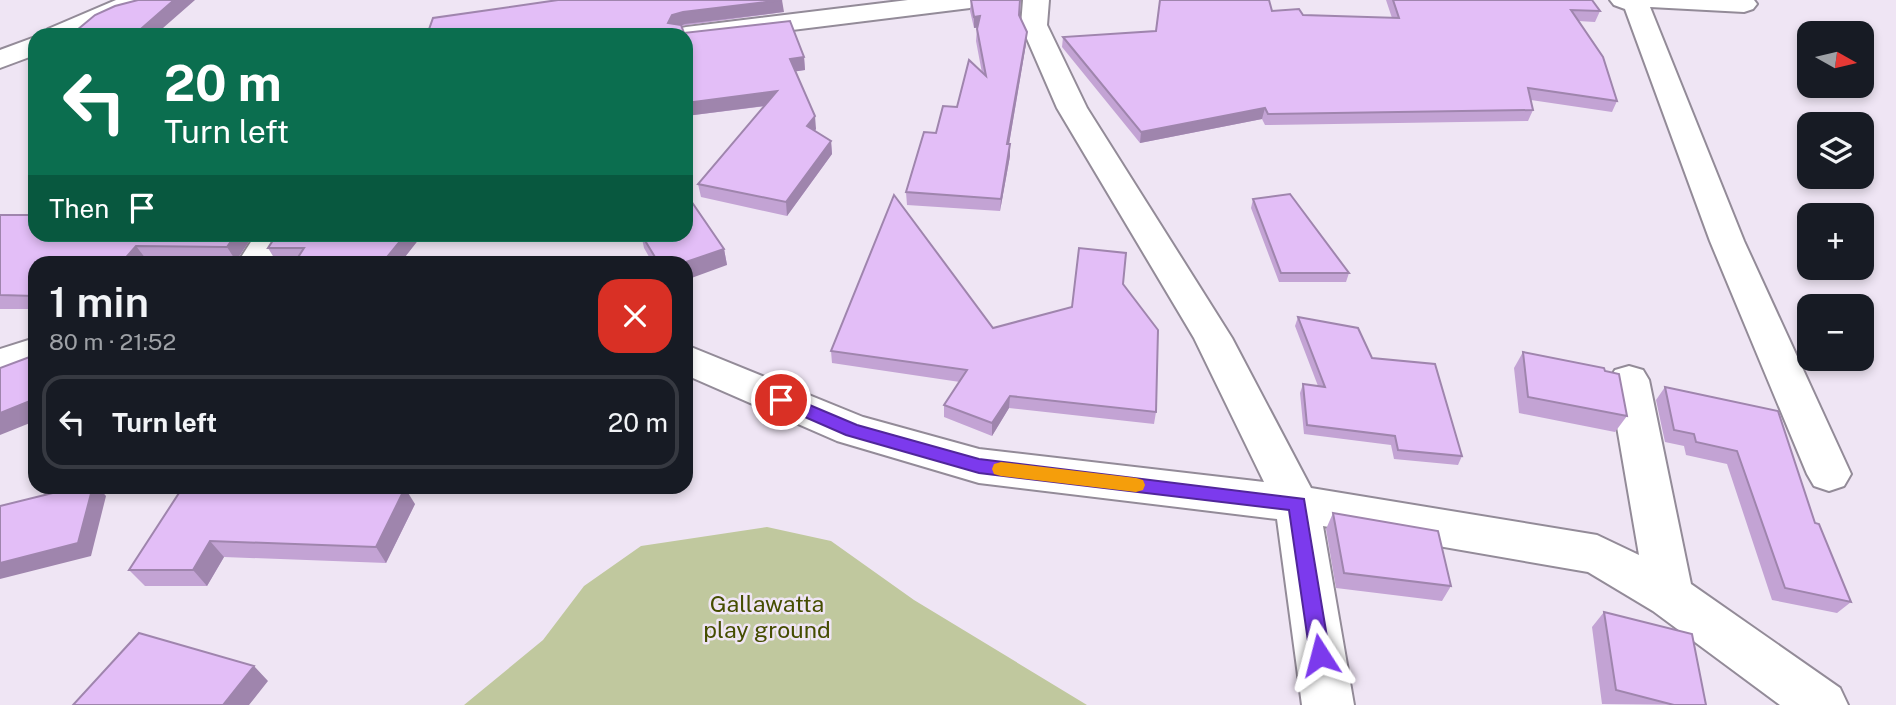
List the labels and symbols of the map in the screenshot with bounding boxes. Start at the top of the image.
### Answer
north arrow [1797,21,1874,98]
pin [751,370,811,430]
park label: Gallawatta play ground [703,590,831,643]
position arrow [1283,618,1357,692]

